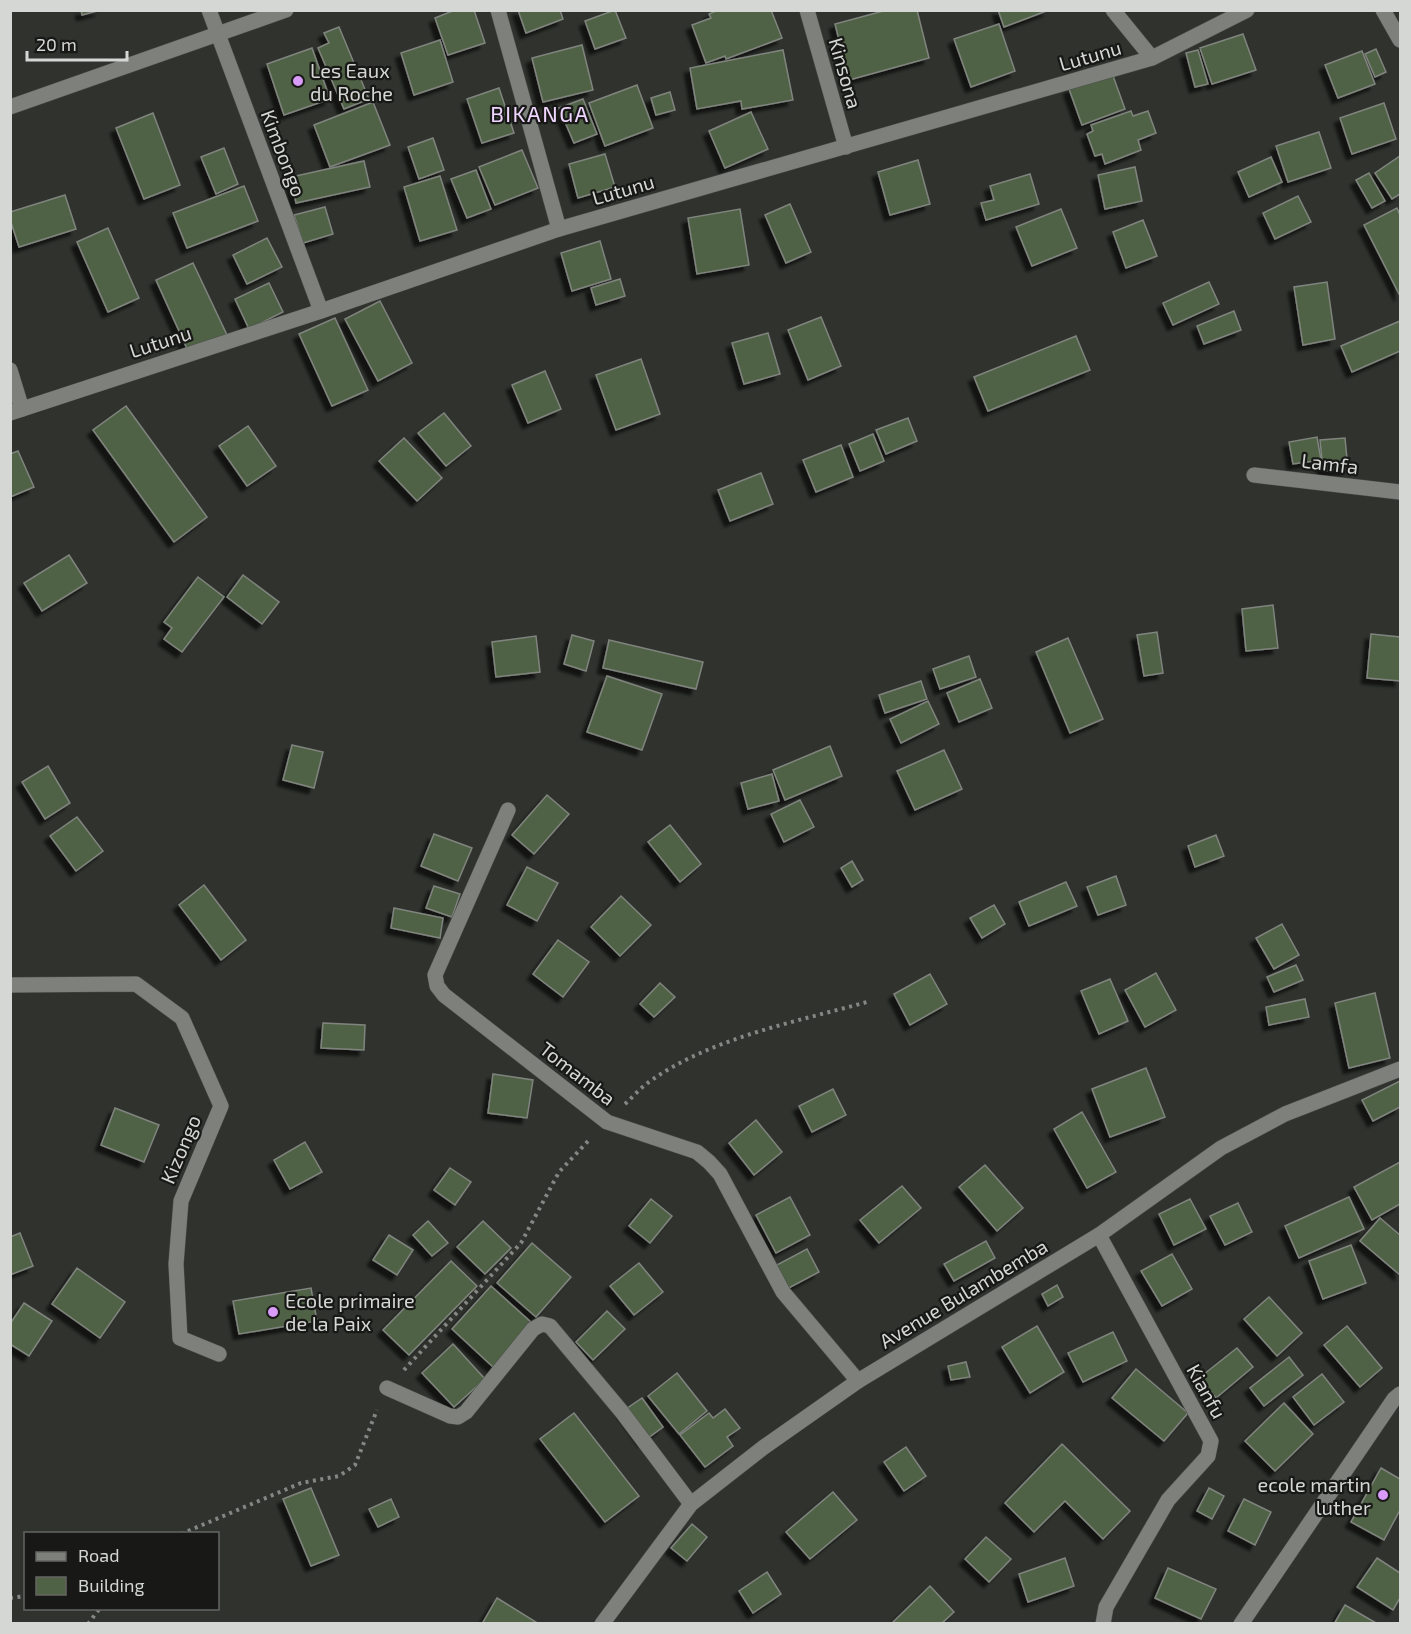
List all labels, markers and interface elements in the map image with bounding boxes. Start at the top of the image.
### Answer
scale bar [27,24,128,62]
text: 20 m [36,33,77,55]
street label: Kinsona [824,35,868,111]
street label: Lutunu [1056,35,1124,75]
place label: Les Eaux du Roche [310,58,393,105]
marker: Les Eaux du Roche [291,74,305,88]
district label: BIKANGA [490,100,590,126]
street label: Kimbongo [256,106,312,200]
street label: Lutunu [589,169,657,209]
street label: Lutunu [126,320,194,362]
street label: Lamfa [1300,448,1360,478]
street label: Tomamba [535,1036,621,1110]
street label: Kizongo [155,1111,205,1187]
street label: Avenue Bulambemba [875,1233,1051,1353]
place label: Ecole primaire de la Paix [285,1288,415,1335]
marker: Ecole primaire de la Paix [266,1305,280,1319]
street label: Kianfu [1182,1360,1232,1422]
place label: ecole martin luther [1257,1472,1371,1519]
marker: ecole martin luther [1376,1488,1390,1502]
legend [24,1532,219,1610]
text: Road [78,1544,119,1566]
text: Building [78,1574,145,1596]

